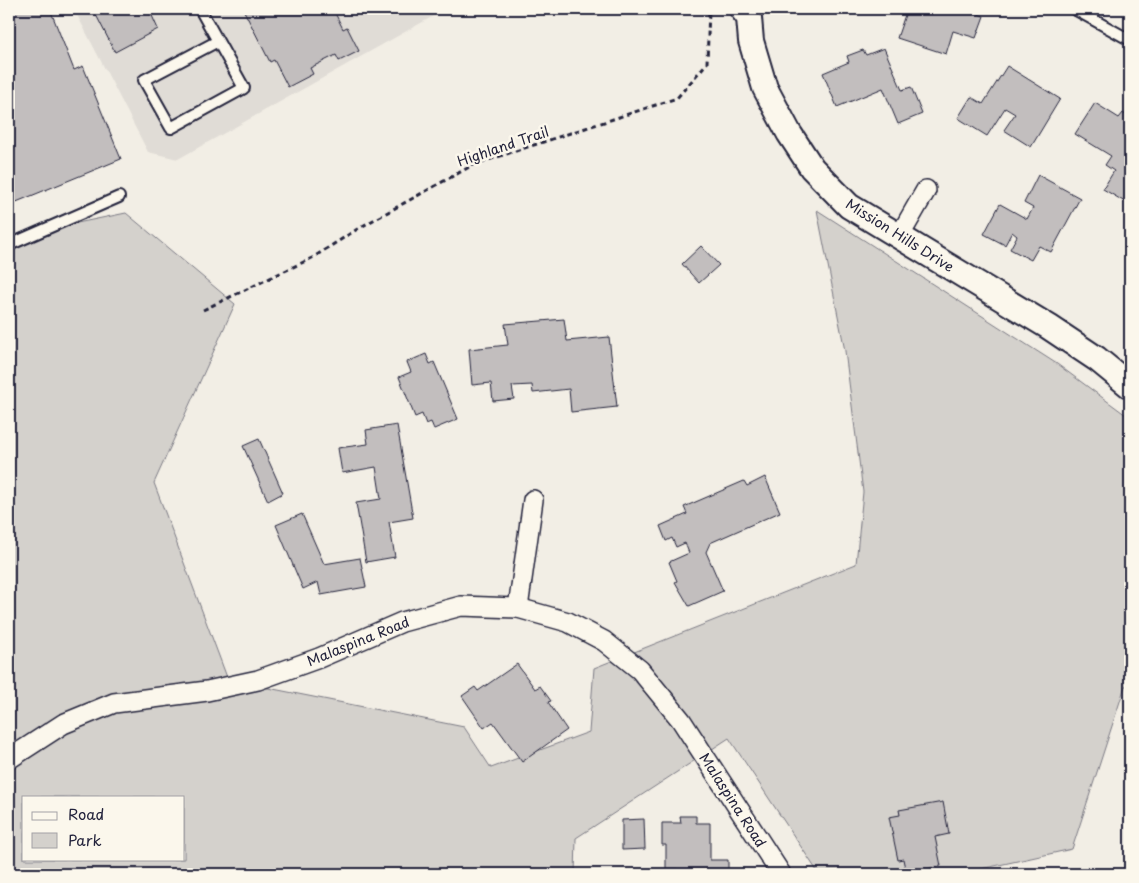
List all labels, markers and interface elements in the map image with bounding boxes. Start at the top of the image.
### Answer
street label: Highland Trail [454,120,552,172]
street label: Mission Hills Drive [842,193,958,277]
street label: Malaspina Road [304,611,412,671]
street label: Malaspina Road [695,749,771,851]
legend [22,796,185,860]
text: Road [68,802,104,825]
text: Park [68,828,102,851]

